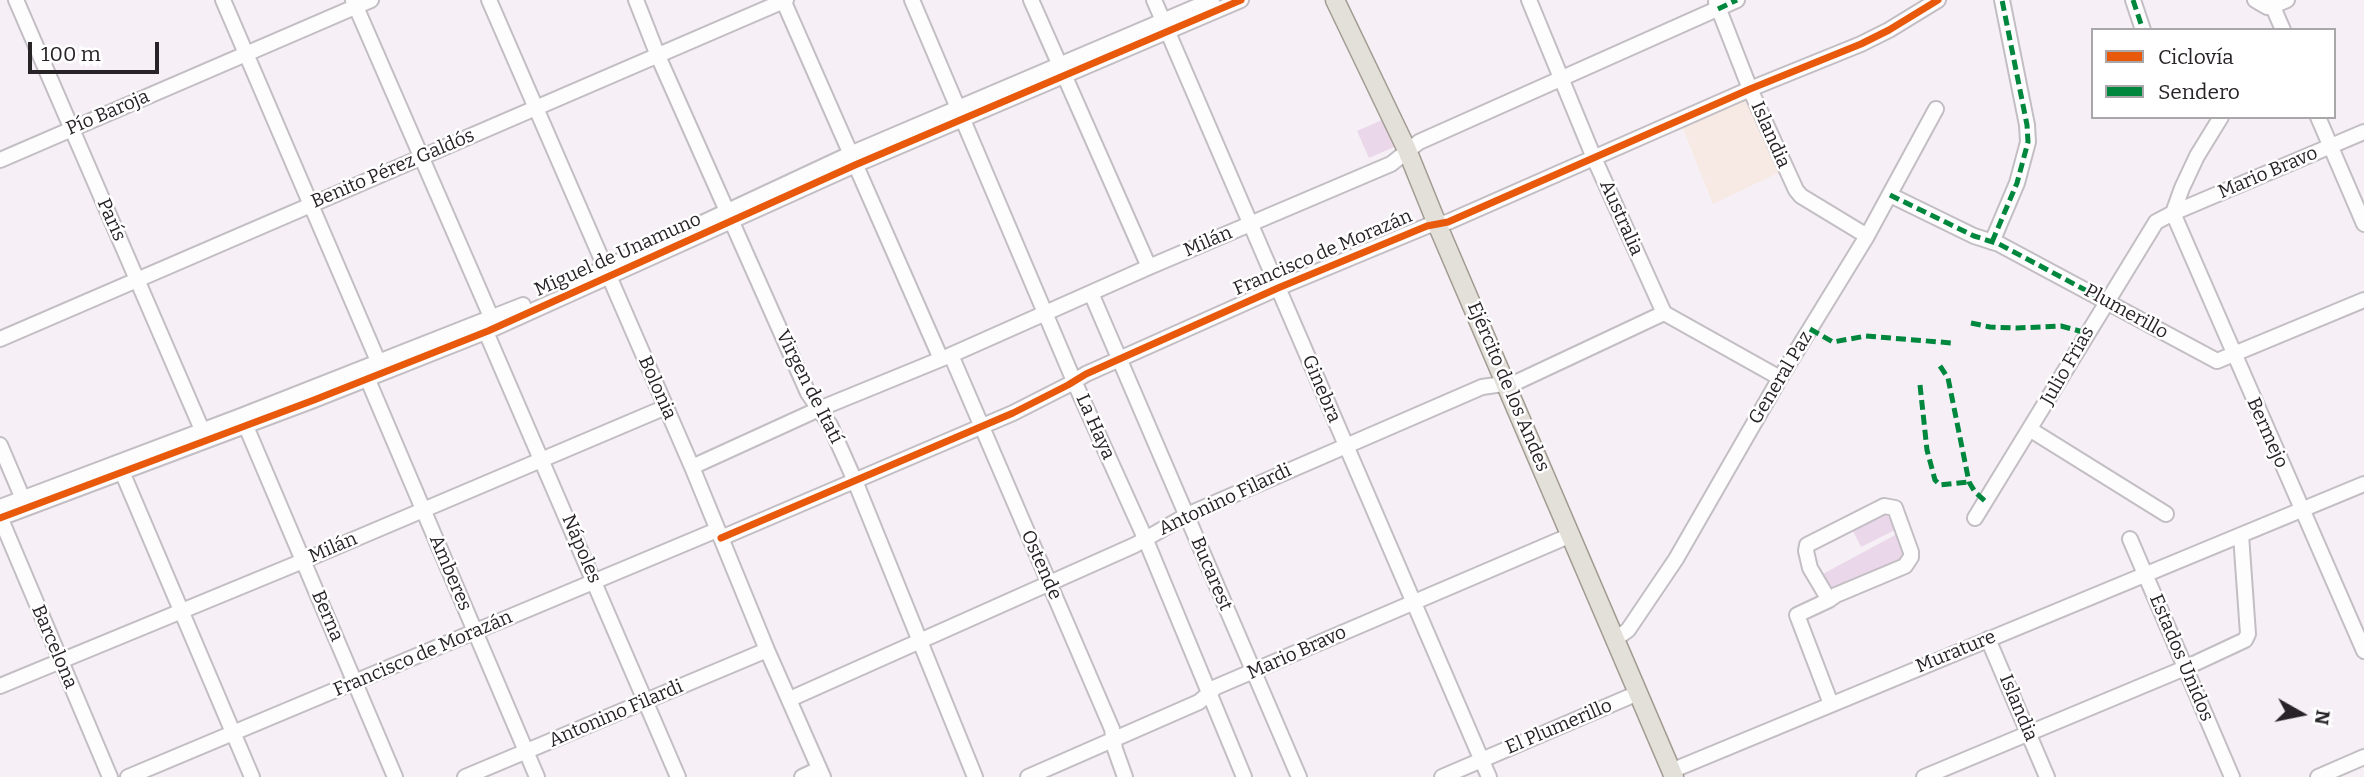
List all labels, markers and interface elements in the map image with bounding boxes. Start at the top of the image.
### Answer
scale bar [32,28,163,72]
legend [2091,28,2336,119]
text: 100 m [41,41,101,67]
text: Ciclovía [2158,44,2234,70]
text: Sendero [2158,79,2240,105]
street label: Pío Baroja [63,85,153,141]
street label: Islandia [1745,98,1795,172]
street label: Benito Pérez Galdós [308,124,478,214]
street label: Mario Bravo [2215,142,2321,204]
street label: Australia [1594,177,1648,259]
street label: París [92,195,130,245]
street label: Francisco de Morazán [1230,205,1416,301]
street label: Miguel de Unamuno [531,208,705,302]
street label: Milán [1180,222,1236,262]
street label: Plumerillo [2080,280,2172,344]
street label: Ejército de los Andes [1462,299,1554,475]
street label: Julio Frias [2036,323,2100,409]
street label: Virgen de Itatí [771,326,847,448]
street label: General Paz [1744,327,1818,429]
street label: Ginebra [1297,352,1345,426]
street label: Bolonia [633,353,681,423]
street label: La Haya [1071,391,1119,463]
street label: Bermejo [2241,394,2293,472]
street label: Antonino Filardi [1155,459,1295,541]
street label: Nápoles [556,511,606,587]
street label: Ostende [1016,527,1066,603]
street label: Milán [305,528,361,568]
street label: Amberes [424,532,476,614]
street label: Bucarest [1185,534,1237,614]
street label: Berna [306,587,348,645]
street label: Estados Unidos [2144,591,2218,725]
street label: Barcelona [26,602,82,692]
street label: Francisco de Morazán [330,606,516,702]
street label: Mario Bravo [1244,621,1350,685]
street label: Murature [1913,626,1999,678]
street label: Islandia [1994,671,2042,745]
street label: Antonino Filardi [545,675,687,753]
north arrow [2266,679,2336,749]
street label: El Plumerillo [1502,694,1616,760]
text: N [2310,708,2335,726]

